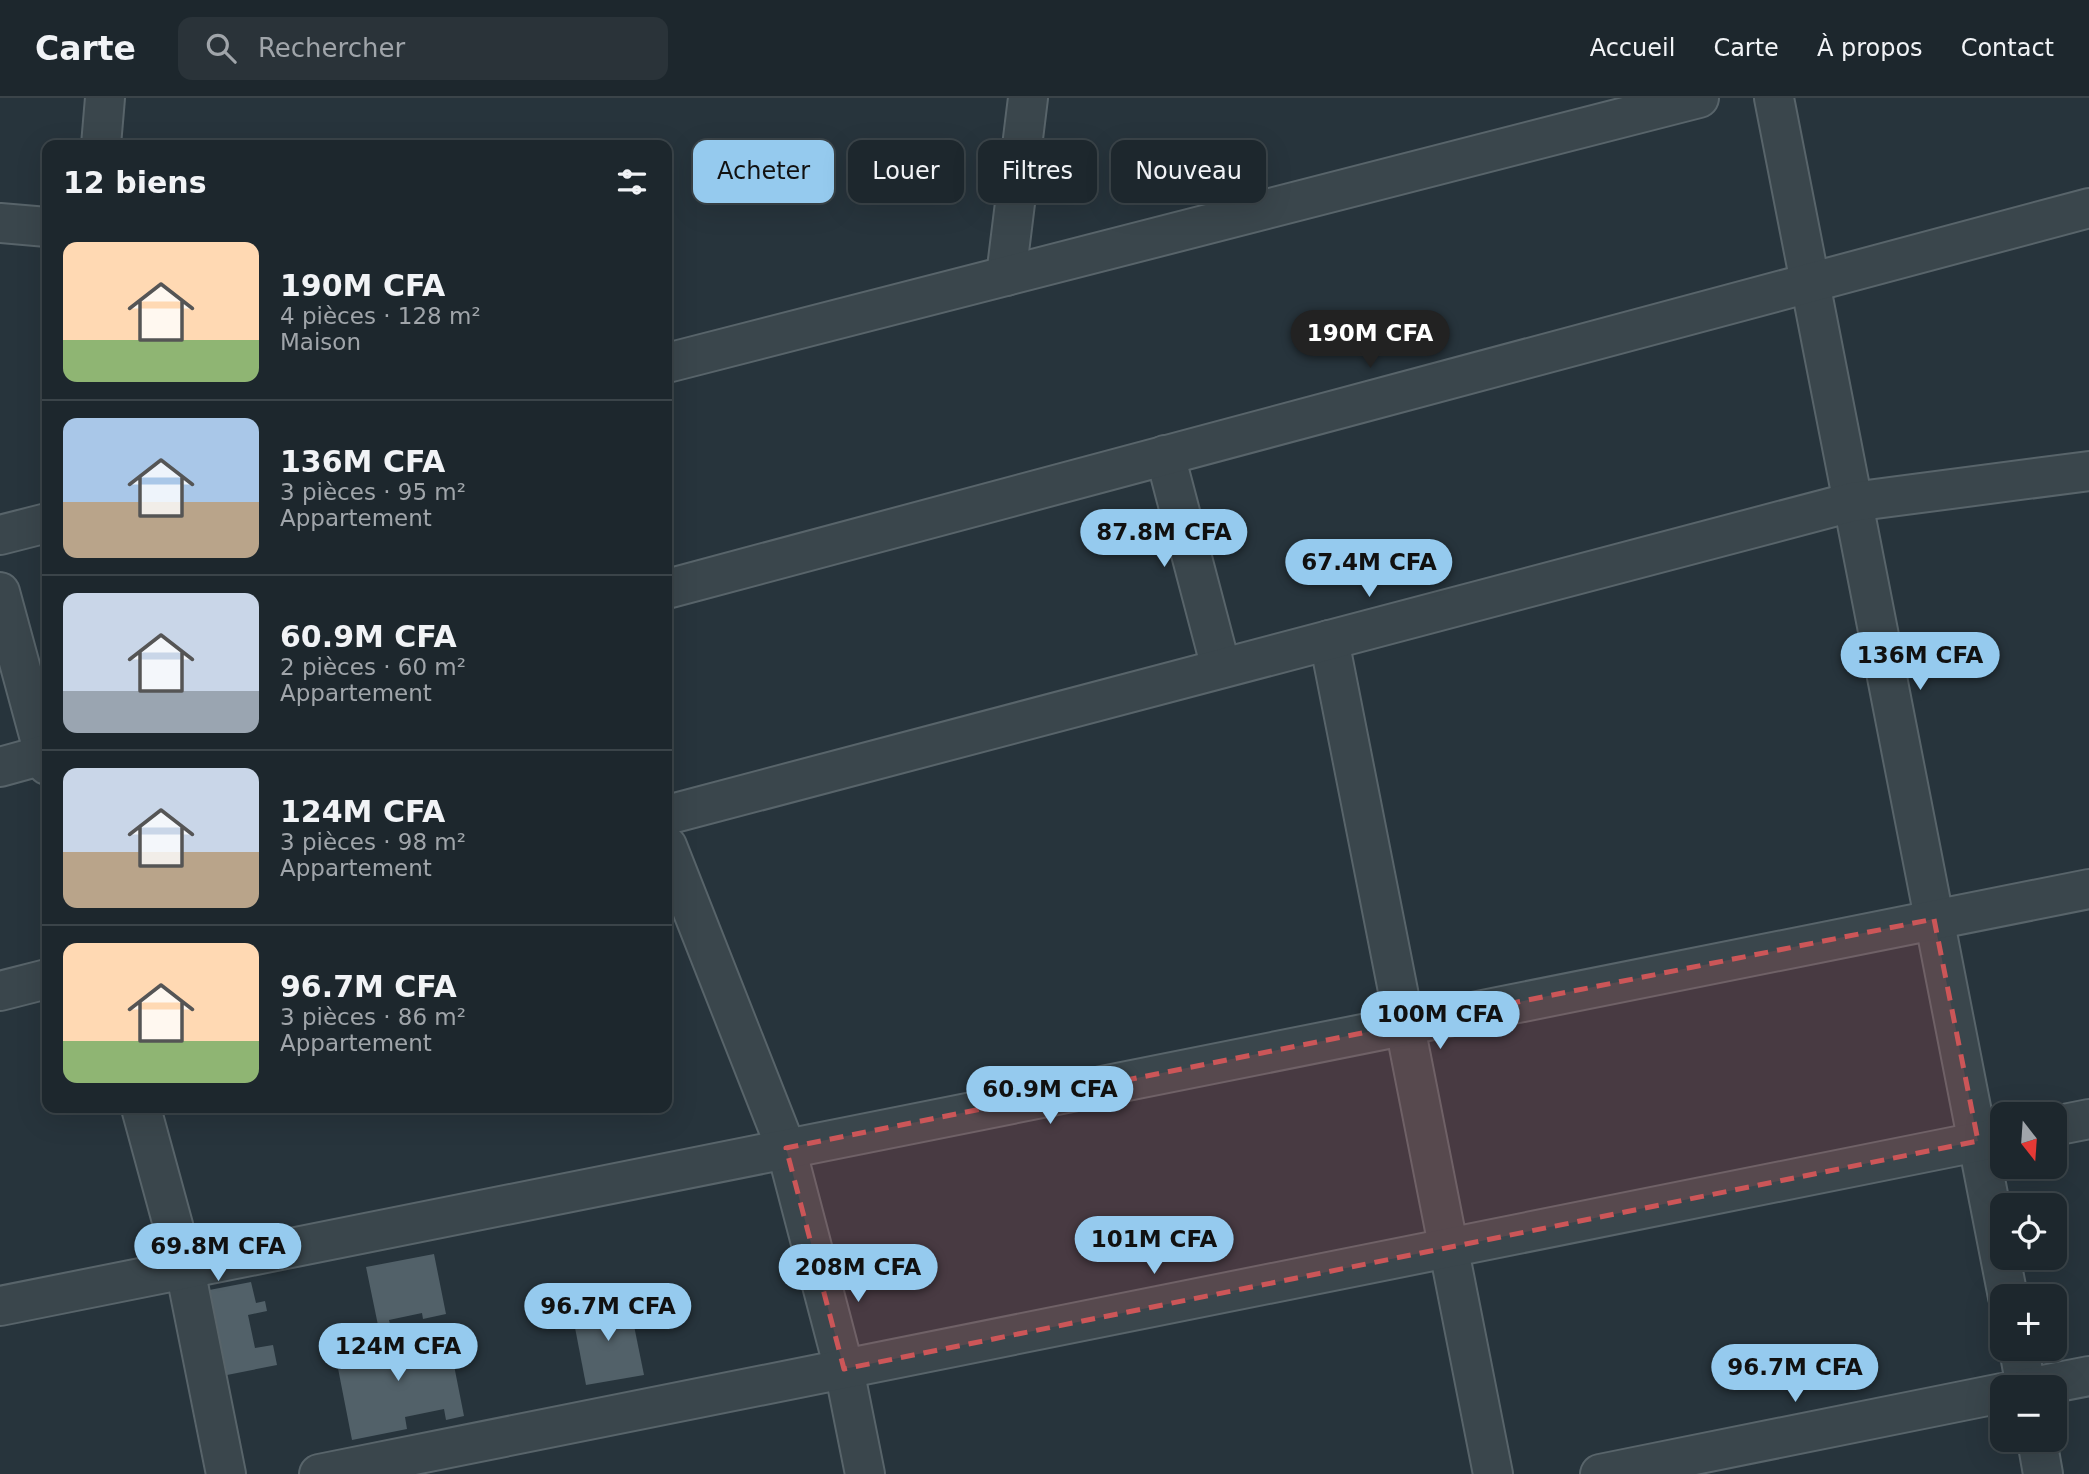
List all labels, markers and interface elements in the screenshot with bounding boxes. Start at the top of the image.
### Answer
search box [178,17,668,80]
text: Carte [35,29,136,68]
icon: search [202,29,240,67]
text: Rechercher [258,33,405,63]
text: Accueil [1590,34,1675,62]
text: Carte [1713,34,1779,62]
text: À propos [1817,34,1923,62]
text: Contact [1961,34,2054,62]
chip: Acheter [693,140,834,203]
chip: Louer [848,140,964,203]
chip: Filtres [978,140,1097,203]
chip: Nouveau [1111,140,1266,203]
icon: filters [613,163,651,201]
text: 12 biens [63,165,207,200]
text: 190M CFA [280,268,445,303]
icon: home [119,270,203,354]
text: 4 pièces · 128 m² [280,303,481,329]
pin: 190M CFA [1298,310,1442,370]
text: 190M CFA [1307,320,1433,346]
text: Maison [280,329,361,355]
text: 136M CFA [280,444,445,479]
icon: home [119,446,203,530]
text: 3 pièces · 95 m² [280,479,466,505]
text: Appartement [280,505,432,531]
pin: 87.8M CFA [1084,510,1244,569]
text: 87.8M CFA [1096,519,1232,545]
pin: 67.4M CFA [1289,540,1449,599]
text: 67.4M CFA [1301,549,1437,575]
text: 60.9M CFA [280,619,457,654]
icon: home [119,621,203,705]
pin: 136M CFA [1848,632,1992,692]
text: 136M CFA [1857,642,1983,668]
text: 2 pièces · 60 m² [280,654,466,680]
text: Appartement [280,680,432,706]
text: 124M CFA [280,794,445,829]
icon: home [119,796,203,880]
text: 3 pièces · 98 m² [280,829,466,855]
text: Appartement [280,855,432,881]
text: 96.7M CFA [280,969,457,1004]
icon: home [119,971,203,1055]
pin: 100M CFA [1368,992,1512,1051]
text: 100M CFA [1377,1001,1503,1027]
text: 3 pièces · 86 m² [280,1004,466,1030]
text: Appartement [280,1030,432,1056]
pin: 60.9M CFA [970,1066,1130,1126]
text: 60.9M CFA [982,1076,1118,1102]
north arrow [1990,1102,2067,1180]
map controls [1990,1102,2067,1452]
button: locate [1990,1193,2067,1270]
pin: 101M CFA [1082,1216,1226,1276]
pin: 69.8M CFA [138,1224,298,1283]
text: 101M CFA [1091,1226,1217,1252]
text: 69.8M CFA [150,1233,286,1259]
pin: 208M CFA [786,1244,930,1304]
text: 208M CFA [795,1254,921,1280]
pin: 96.7M CFA [528,1284,688,1343]
button: + [1990,1284,2067,1361]
text: 96.7M CFA [540,1293,676,1319]
pin: 124M CFA [326,1324,470,1383]
text: 124M CFA [335,1333,461,1359]
pin: 96.7M CFA [1715,1344,1875,1404]
text: 96.7M CFA [1727,1354,1863,1380]
button: − [1990,1375,2067,1452]

